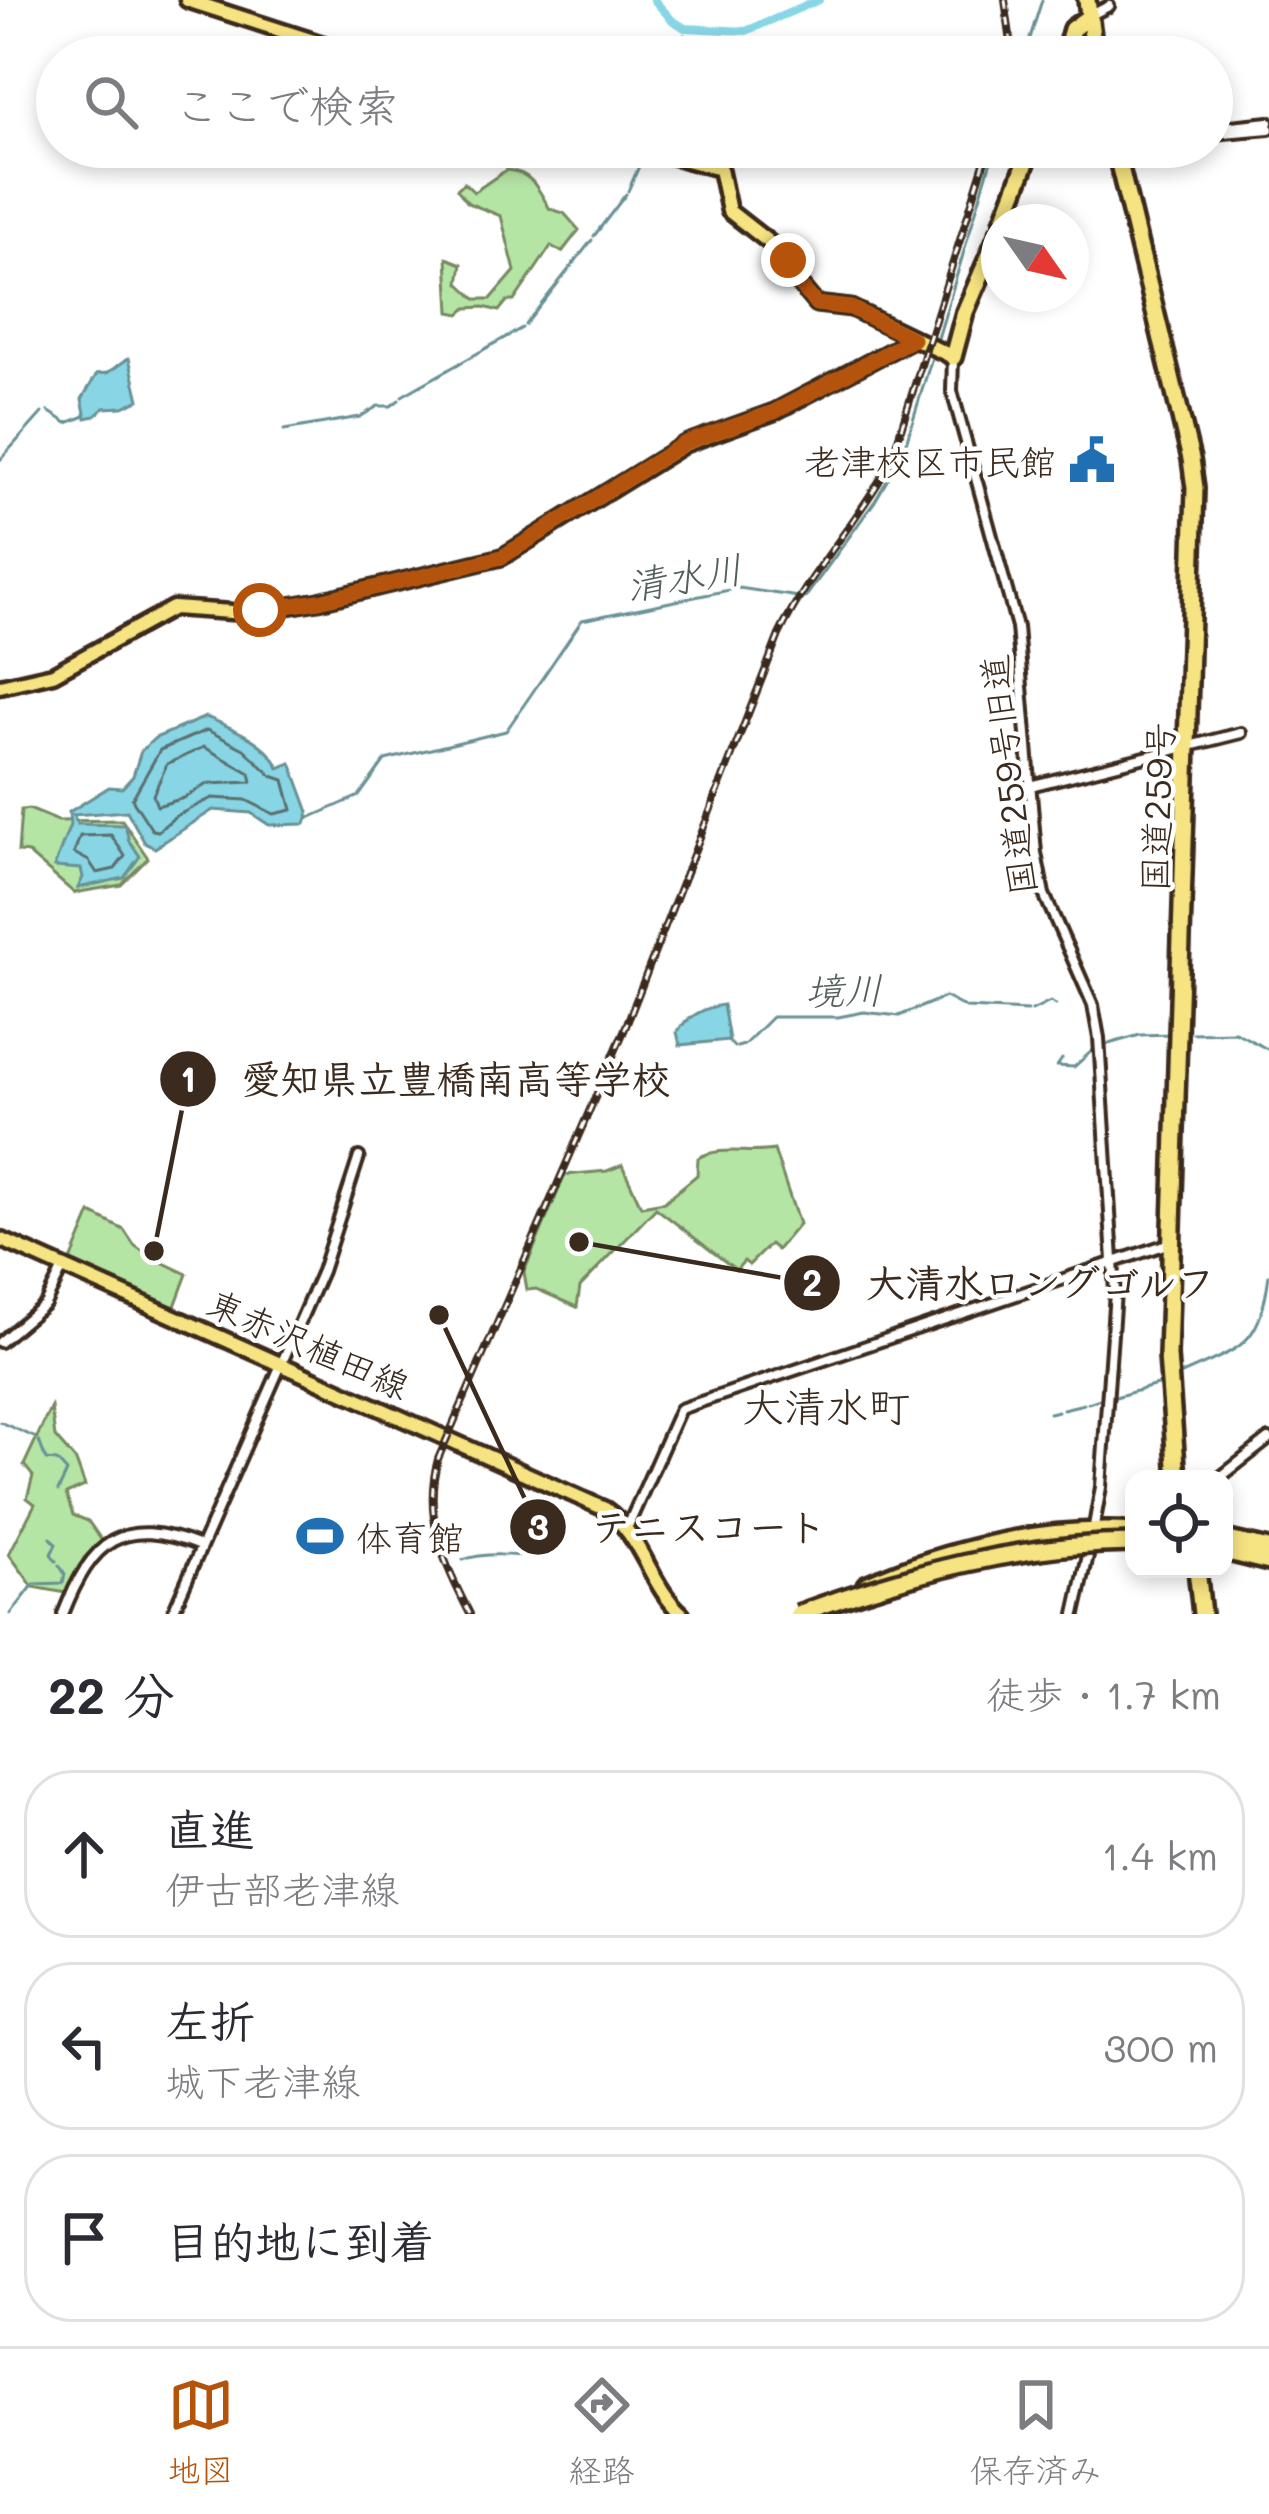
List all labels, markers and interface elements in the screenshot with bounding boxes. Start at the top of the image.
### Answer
search box [36,36,1233,168]
icon: search [78,69,144,135]
text: ここで検索 [174,75,399,133]
north arrow [981,204,1089,312]
route end [761,233,815,287]
public building icon: 老津校区市民館 [1067,435,1117,485]
place label: 老津校区市民館 [804,437,1056,484]
water label: 清水川 [622,542,746,610]
route start [233,583,287,637]
street label: 国道259号旧道 [969,652,1045,898]
street label: 国道259号 [1130,721,1182,893]
water label: 境川 [805,963,883,1015]
callout: 愛知県立豊橋南高等学校 [158,1042,695,1117]
text: 愛知県立豊橋南高等学校 [241,1052,671,1103]
text: 1 [180,1054,196,1101]
callout: 大清水ロングゴルフ [782,1246,1241,1321]
text: 大清水ロングゴルフ [866,1256,1216,1307]
text: 2 [802,1258,822,1305]
street label: 東赤沢植田線 [201,1278,417,1408]
district label: 大清水町 [742,1378,910,1433]
map controls [1125,1470,1233,1578]
button: locate [1125,1470,1233,1578]
callout: テニスコート [508,1490,850,1565]
text: テニスコート [592,1500,826,1551]
text: 3 [527,1502,549,1549]
sports icon: 体育館 [295,1511,345,1561]
place label: 体育館 [356,1513,464,1560]
text: 22 分 [48,1660,174,1727]
text: 徒歩 · 1.7 km [986,1668,1221,1719]
text: 直進 [165,1799,255,1857]
icon: ahead [51,1821,117,1887]
text: 1.4 km [1102,1829,1218,1880]
text: 伊古部老津線 [165,1863,399,1914]
text: 左折 [165,1991,255,2049]
icon: left [51,2013,117,2079]
text: 300 m [1103,2021,1218,2072]
text: 城下老津線 [165,2055,360,2106]
icon: arrive [51,2205,117,2271]
text: 目的地に到着 [165,2211,435,2269]
tab: 地図 [168,2372,234,2492]
tab: 経路 [569,2372,635,2492]
tab: 保存済み [970,2372,1102,2492]

